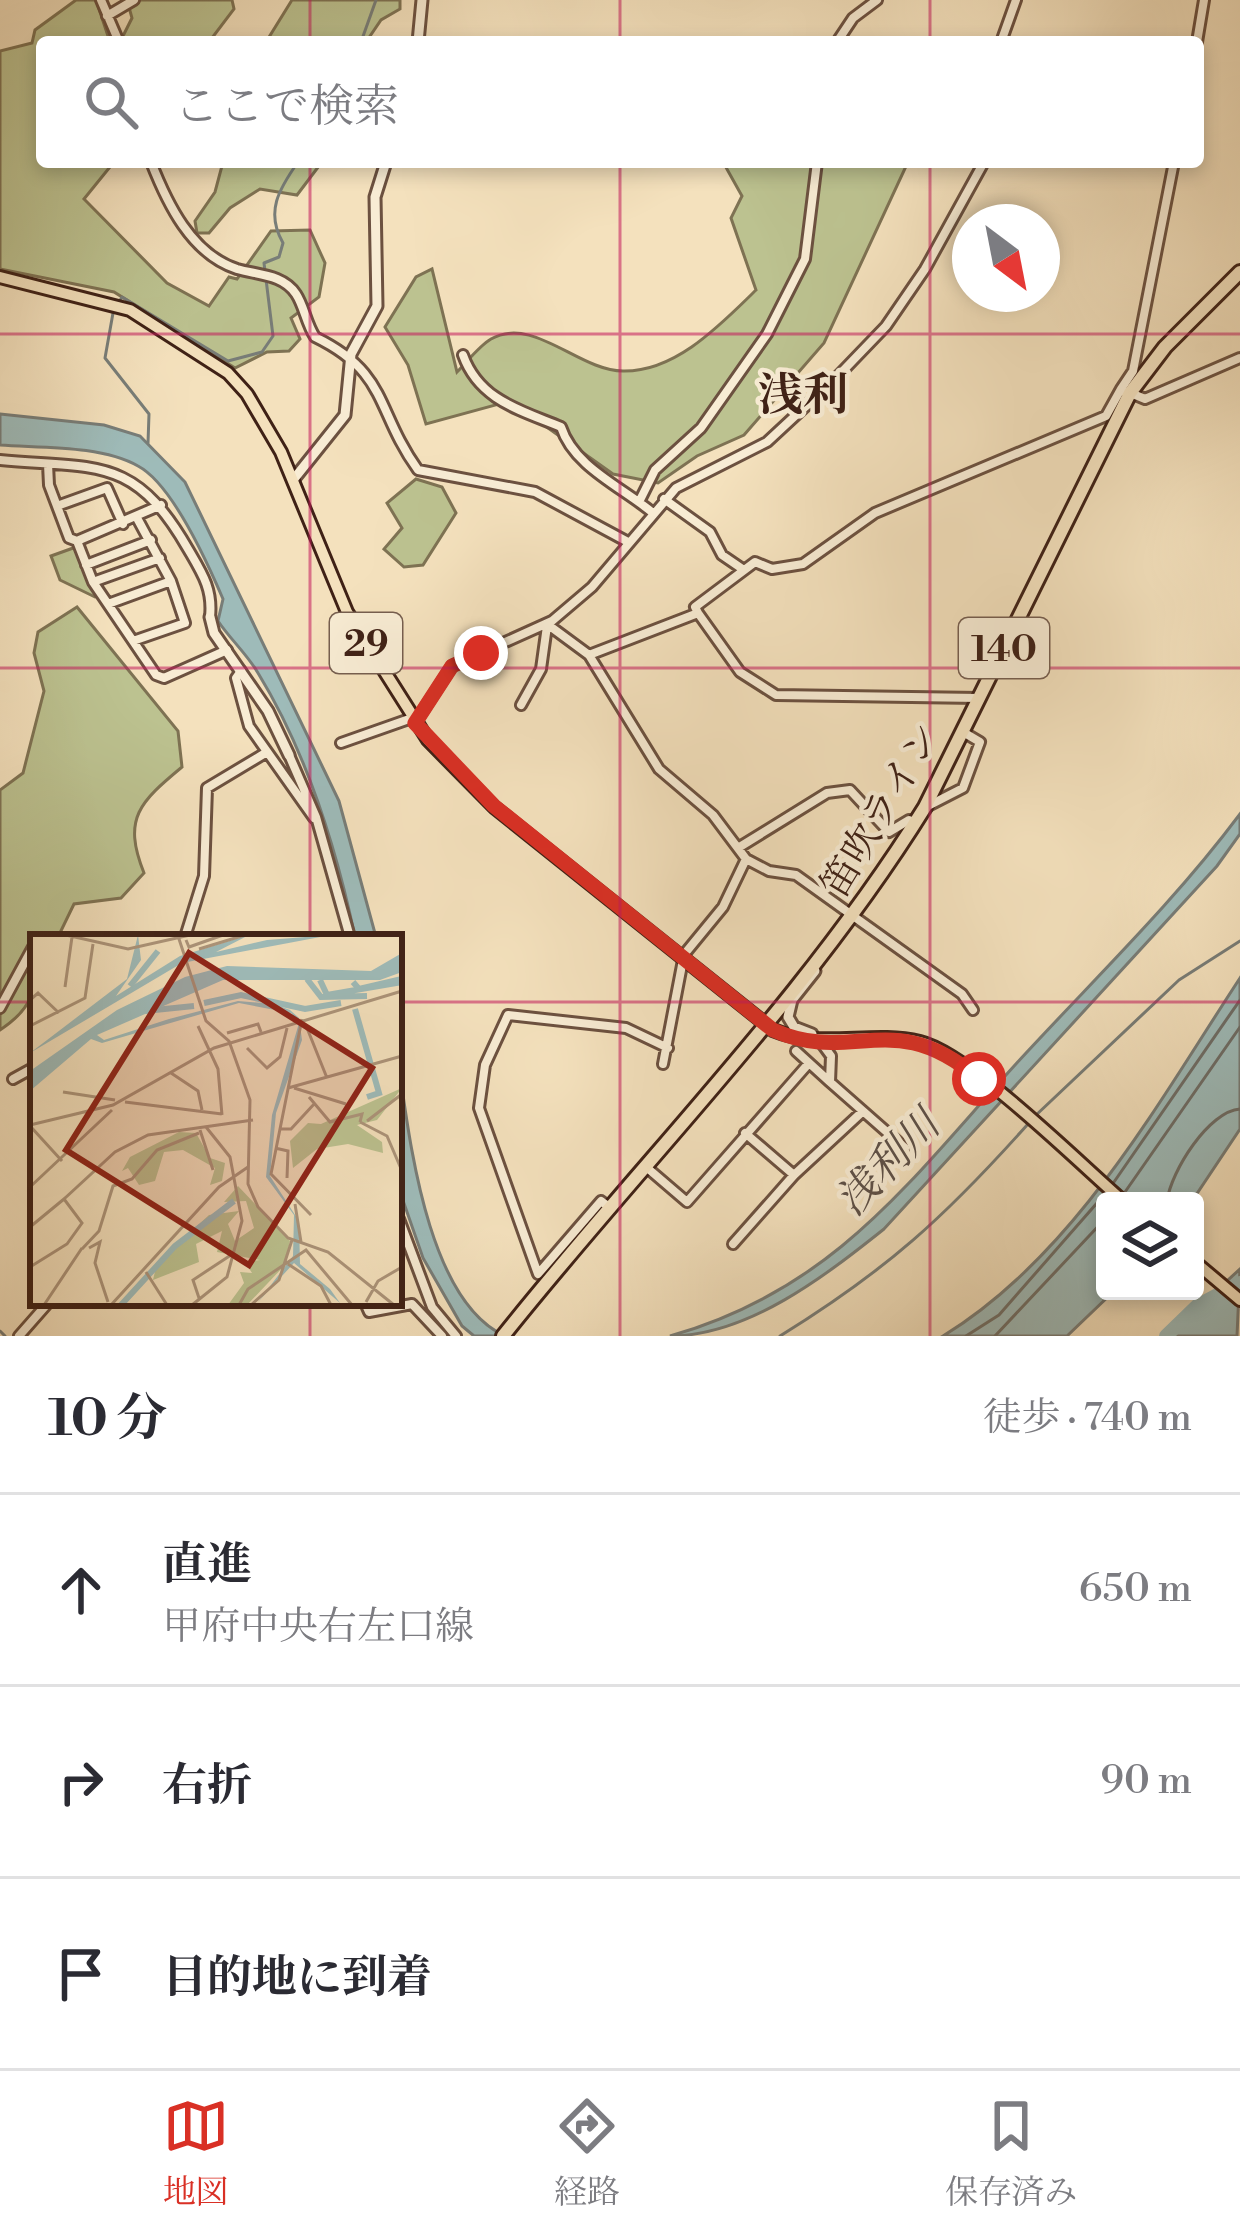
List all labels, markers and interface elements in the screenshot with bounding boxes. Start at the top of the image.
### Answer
search box [36,36,1204,168]
icon: search [78,69,144,135]
text: ここで検索 [174,79,399,136]
north arrow [952,204,1060,312]
district label: 浅利 [758,368,848,425]
road number: 29 [330,613,402,673]
road number: 140 [959,618,1049,678]
route end [454,626,508,680]
street label: 笛吹ライン [811,716,953,907]
inset map [30,934,402,1306]
route start [952,1052,1006,1106]
water label: 浅利川 [826,1097,954,1227]
map controls [1096,1192,1204,1300]
button: layers [1096,1192,1204,1300]
text: 10 分 [48,1388,167,1452]
text: 徒歩 · 740 m [983,1394,1192,1443]
text: 直進 [162,1537,252,1594]
icon: ahead [48,1557,114,1623]
text: 650 m [1079,1565,1192,1614]
text: 甲府中央右左口線 [162,1603,474,1652]
icon: right [48,1749,114,1815]
text: 90 m [1100,1757,1192,1806]
text: 右折 [162,1758,252,1815]
icon: arrive [48,1941,114,2007]
text: 目的地に到着 [162,1950,432,2007]
tab: 地図 [163,2093,229,2214]
tab: 経路 [554,2093,620,2214]
tab: 保存済み [945,2093,1077,2214]

